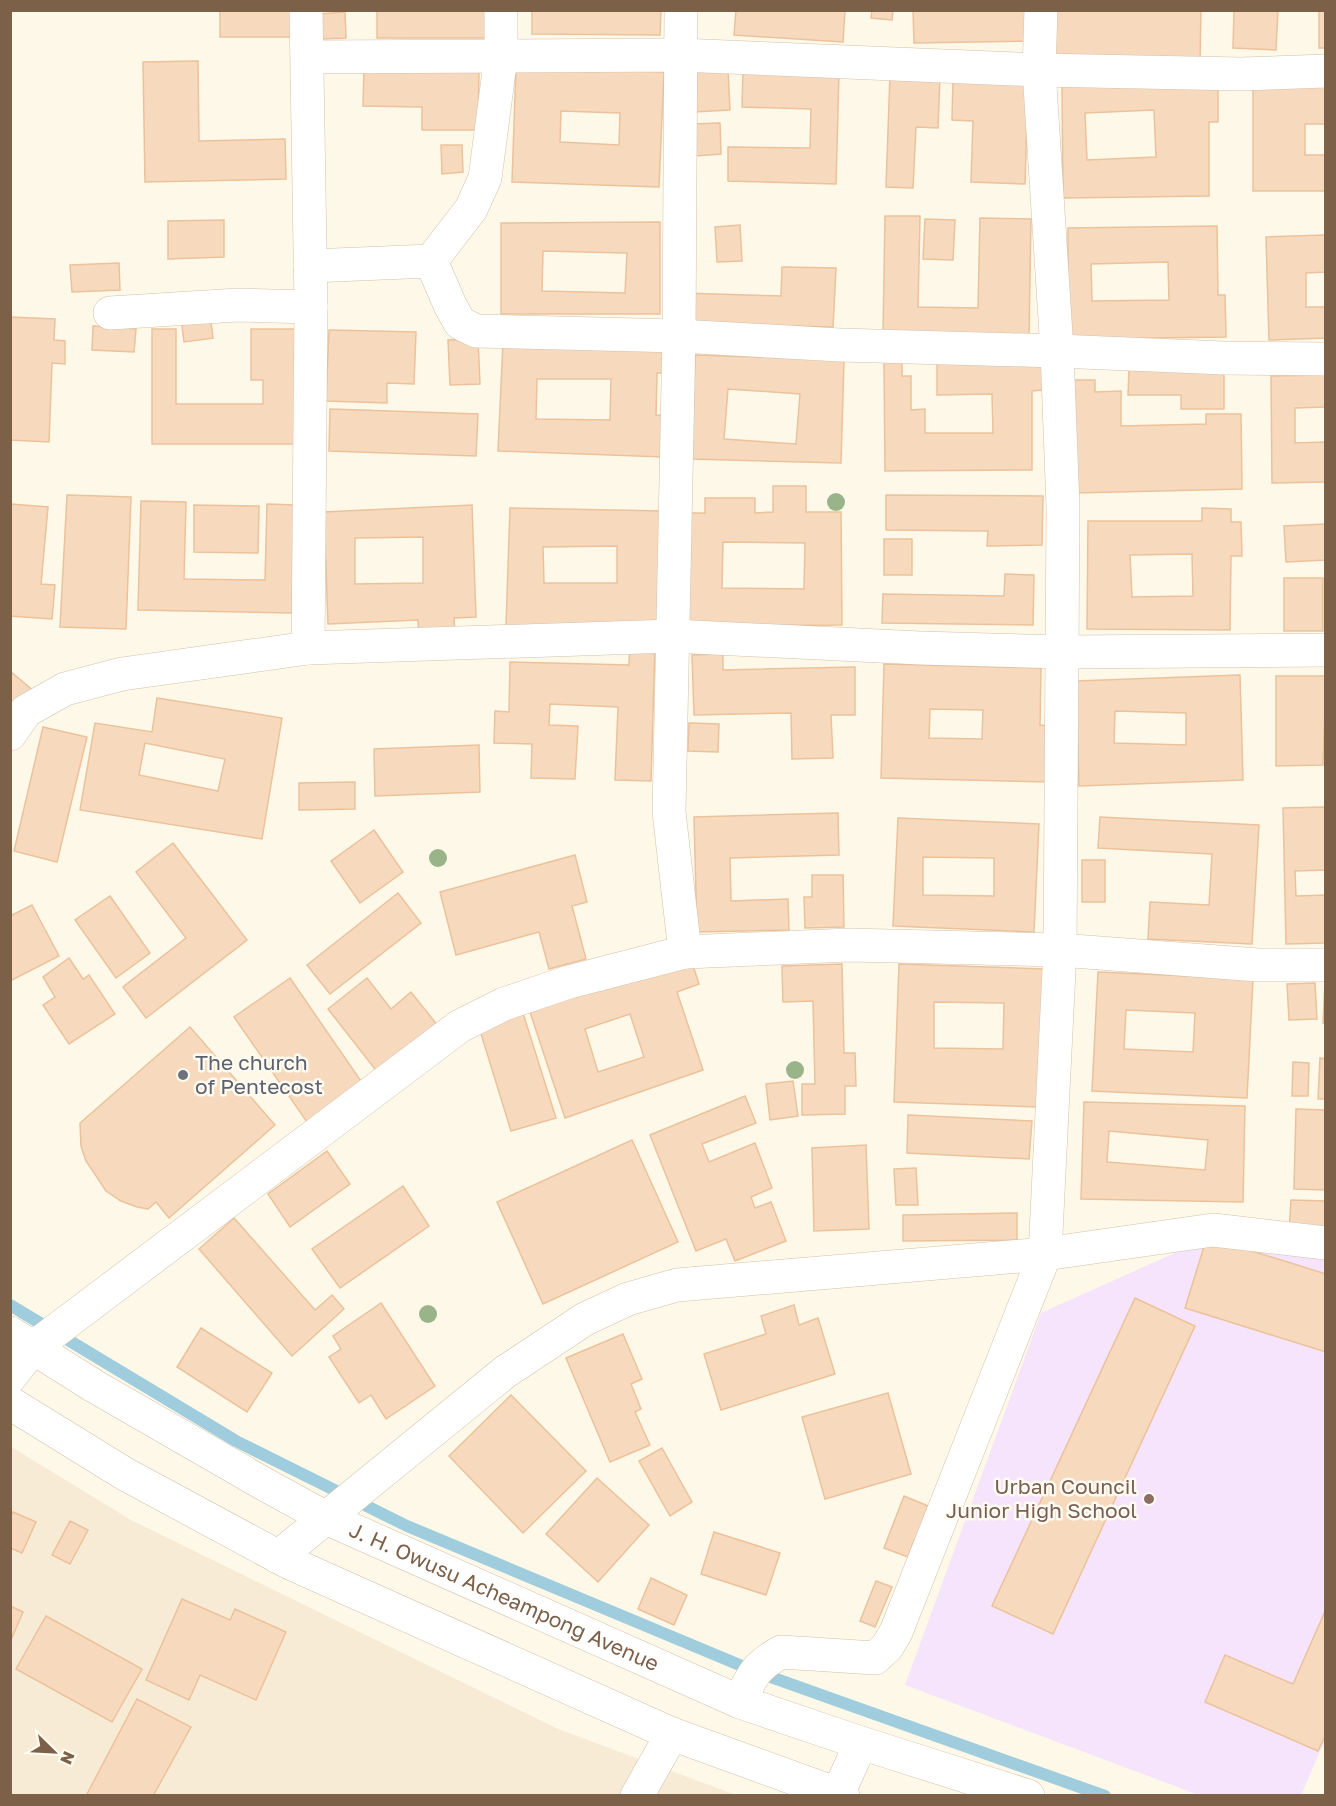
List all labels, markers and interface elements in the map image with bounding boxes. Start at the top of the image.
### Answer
place label: The church of Pentecost [195,1049,323,1099]
marker: The church of Pentecost [176,1068,190,1082]
place label: Urban Council Junior High School [946,1473,1137,1523]
marker: Urban Council Junior High School [1142,1492,1156,1506]
street label: J. H. Owusu Acheampong Avenue [345,1516,663,1676]
north arrow [24,1722,84,1782]
text: N [56,1748,79,1768]

